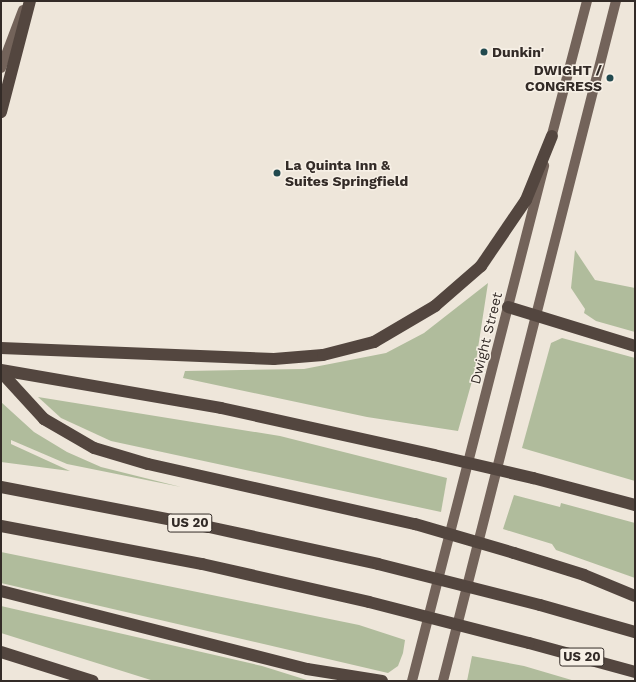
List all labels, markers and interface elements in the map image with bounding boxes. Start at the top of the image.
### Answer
place label: Dunkin' [492,44,544,60]
marker: Dunkin' [479,47,489,57]
place label: DWIGHT / CONGRESS [525,62,602,94]
marker: DWIGHT / CONGRESS [605,73,615,83]
place label: La Quinta Inn & Suites Springfield [285,157,408,190]
marker: La Quinta Inn & Suites Springfield [272,168,282,178]
street label: Dwight Street [466,290,506,386]
road number: US 20 [167,512,213,534]
road number: US 20 [559,646,605,668]

